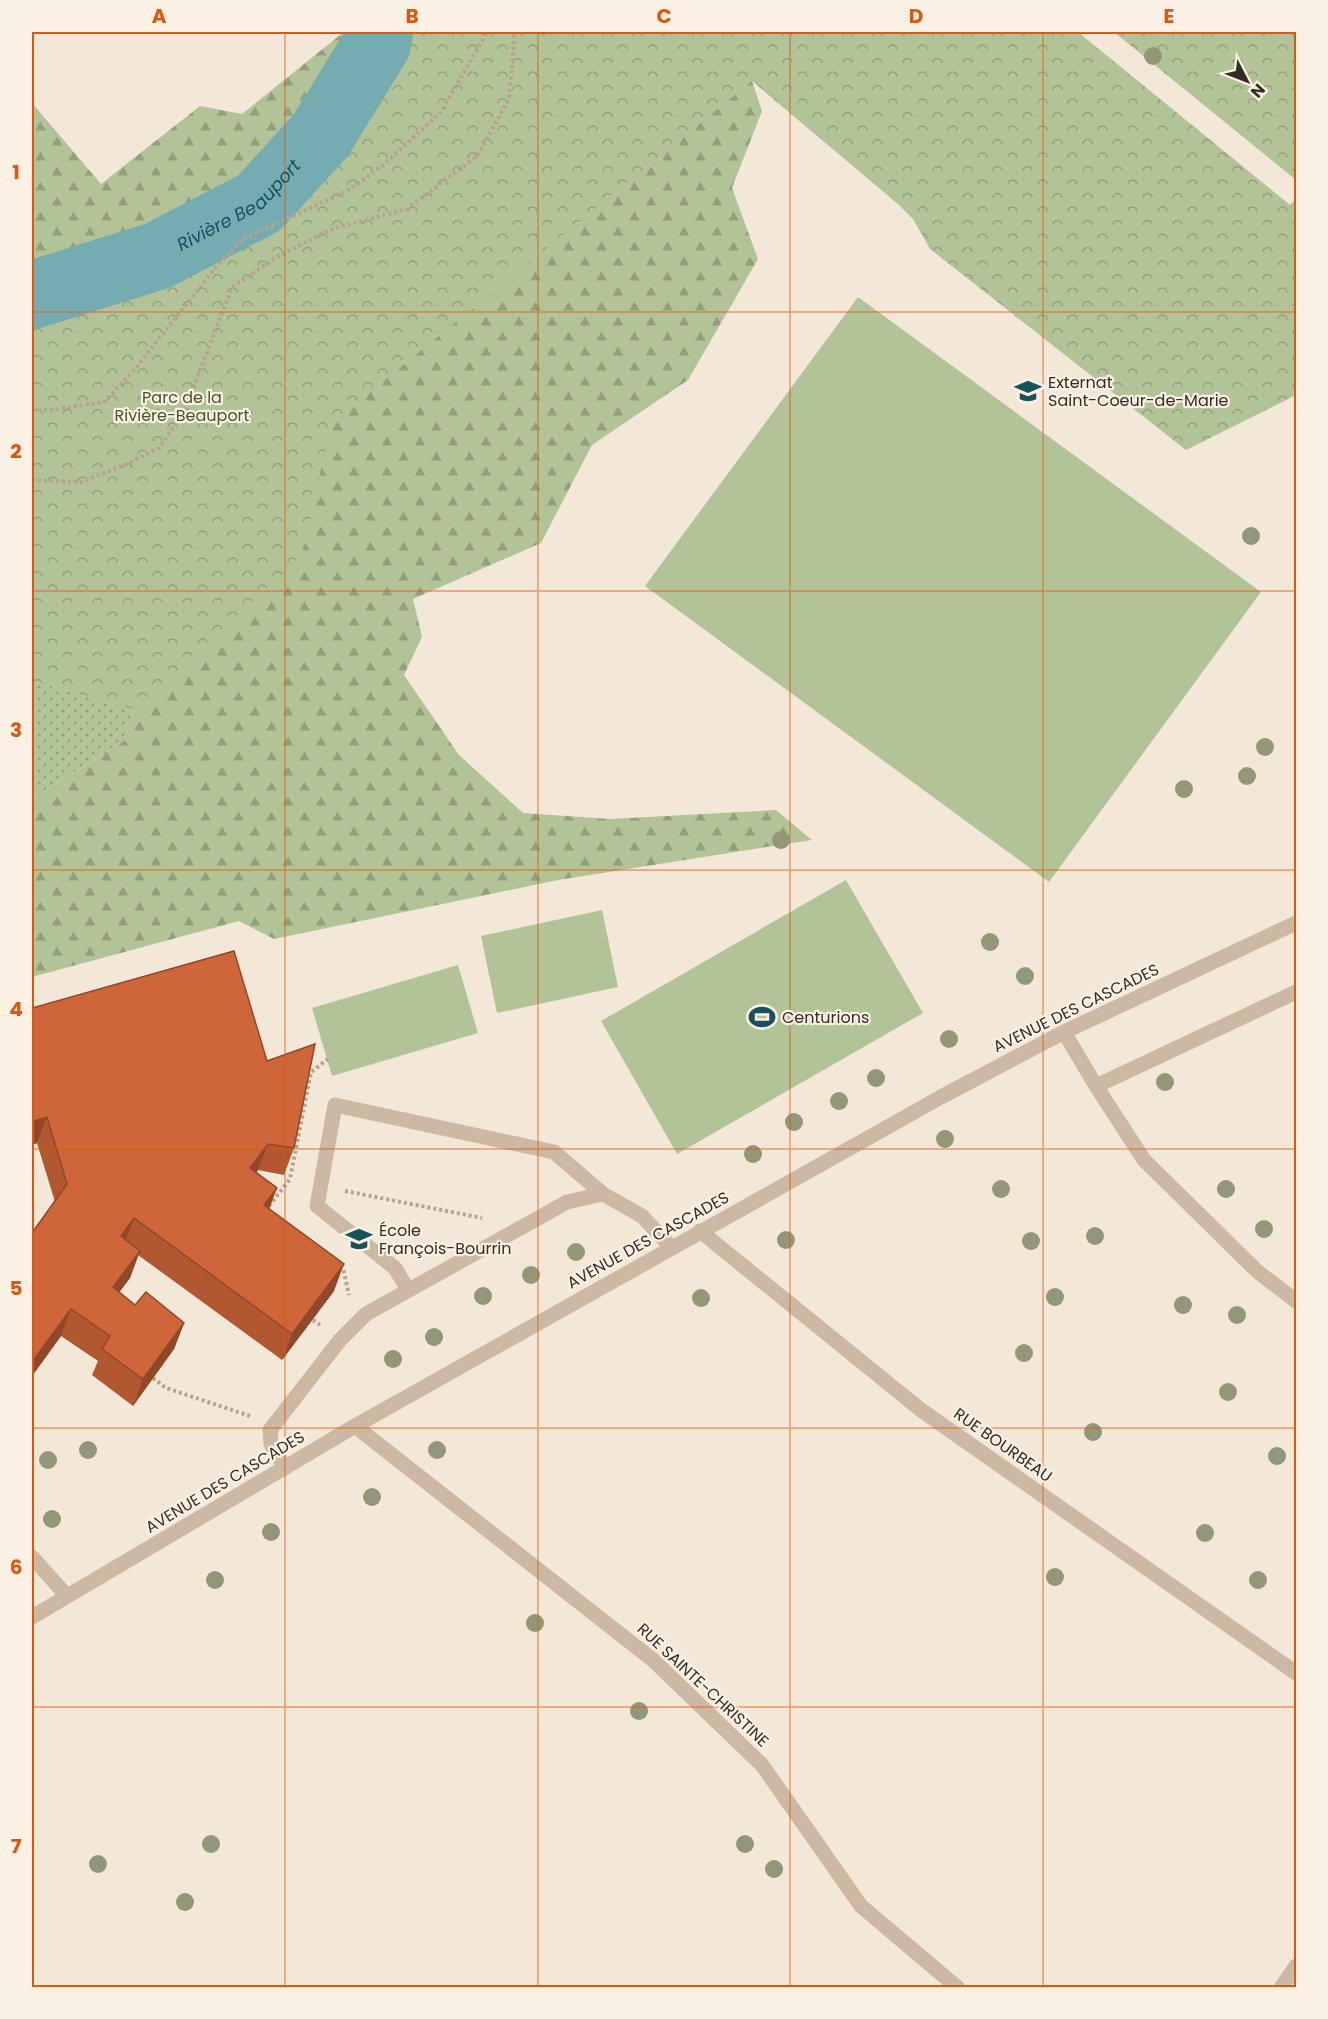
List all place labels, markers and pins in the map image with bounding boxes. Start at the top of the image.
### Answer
place label: Externat Saint-Coeur-de-Marie [1048,371,1229,412]
school or university icon: Externat Saint-Coeur-de-Marie [1013,376,1043,406]
sports icon: Centurions [747,1002,777,1032]
place label: Centurions [782,1006,869,1029]
place label: École François-Bourrin [379,1219,512,1260]
school or university icon: École François-Bourrin [344,1224,374,1254]

